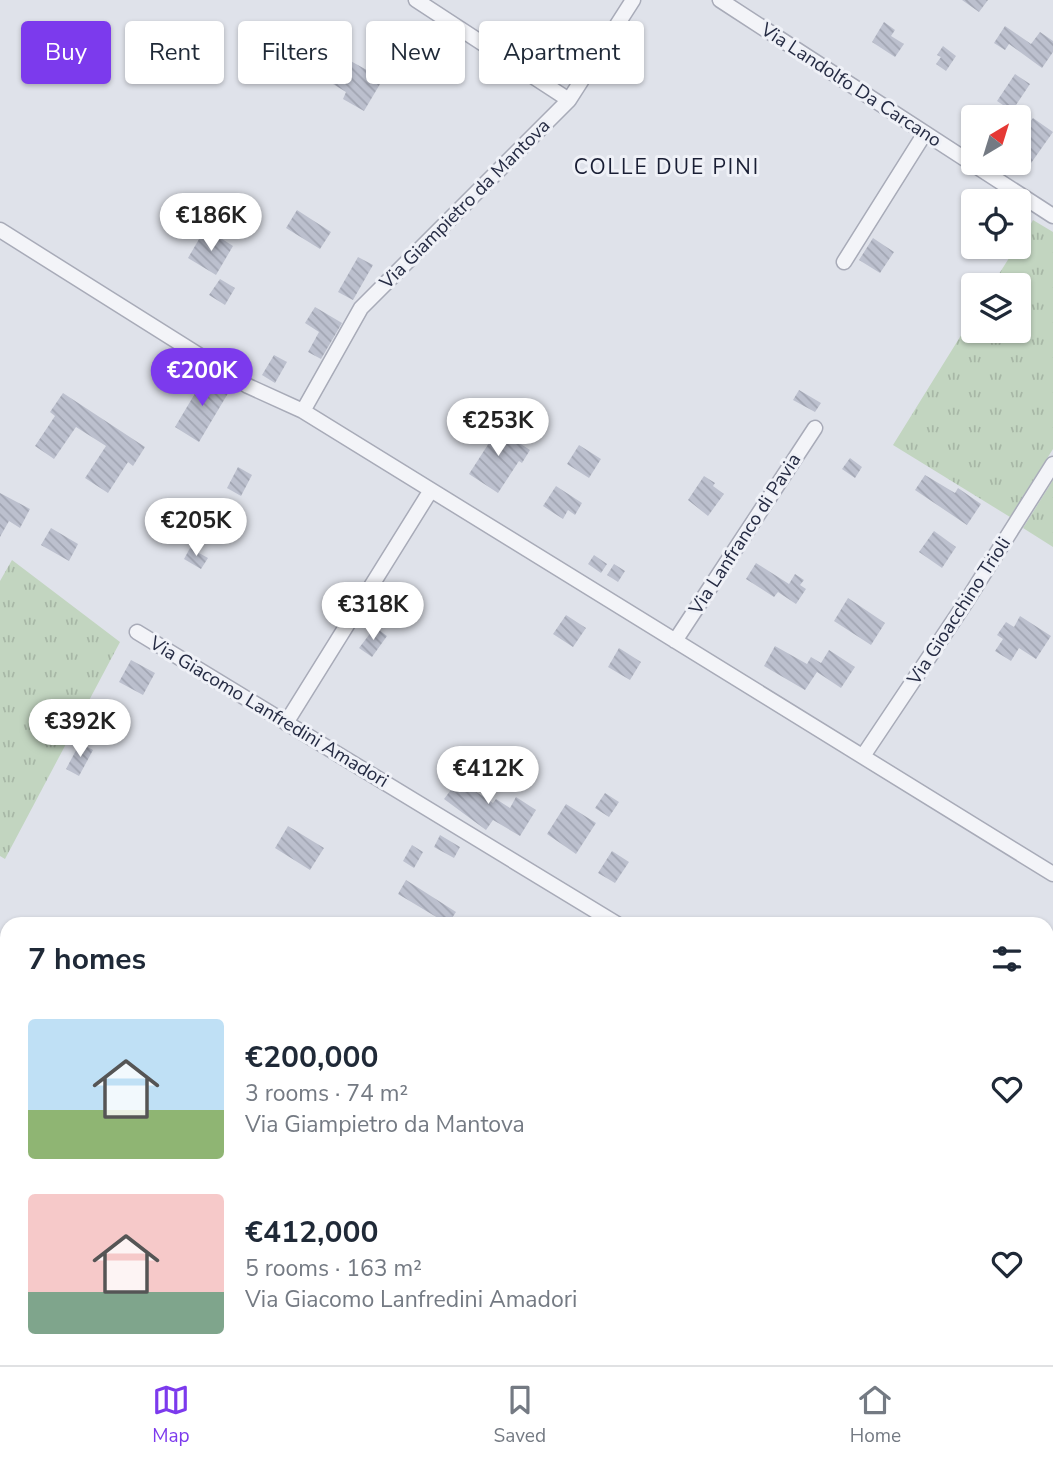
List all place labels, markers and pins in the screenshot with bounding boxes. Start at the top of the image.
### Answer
pin: €186K [162,194,260,253]
pin: €200K [153,348,251,408]
pin: €253K [449,398,547,458]
pin: €205K [147,498,245,558]
pin: €318K [324,582,422,642]
pin: €392K [31,700,129,759]
pin: €412K [439,746,537,806]

